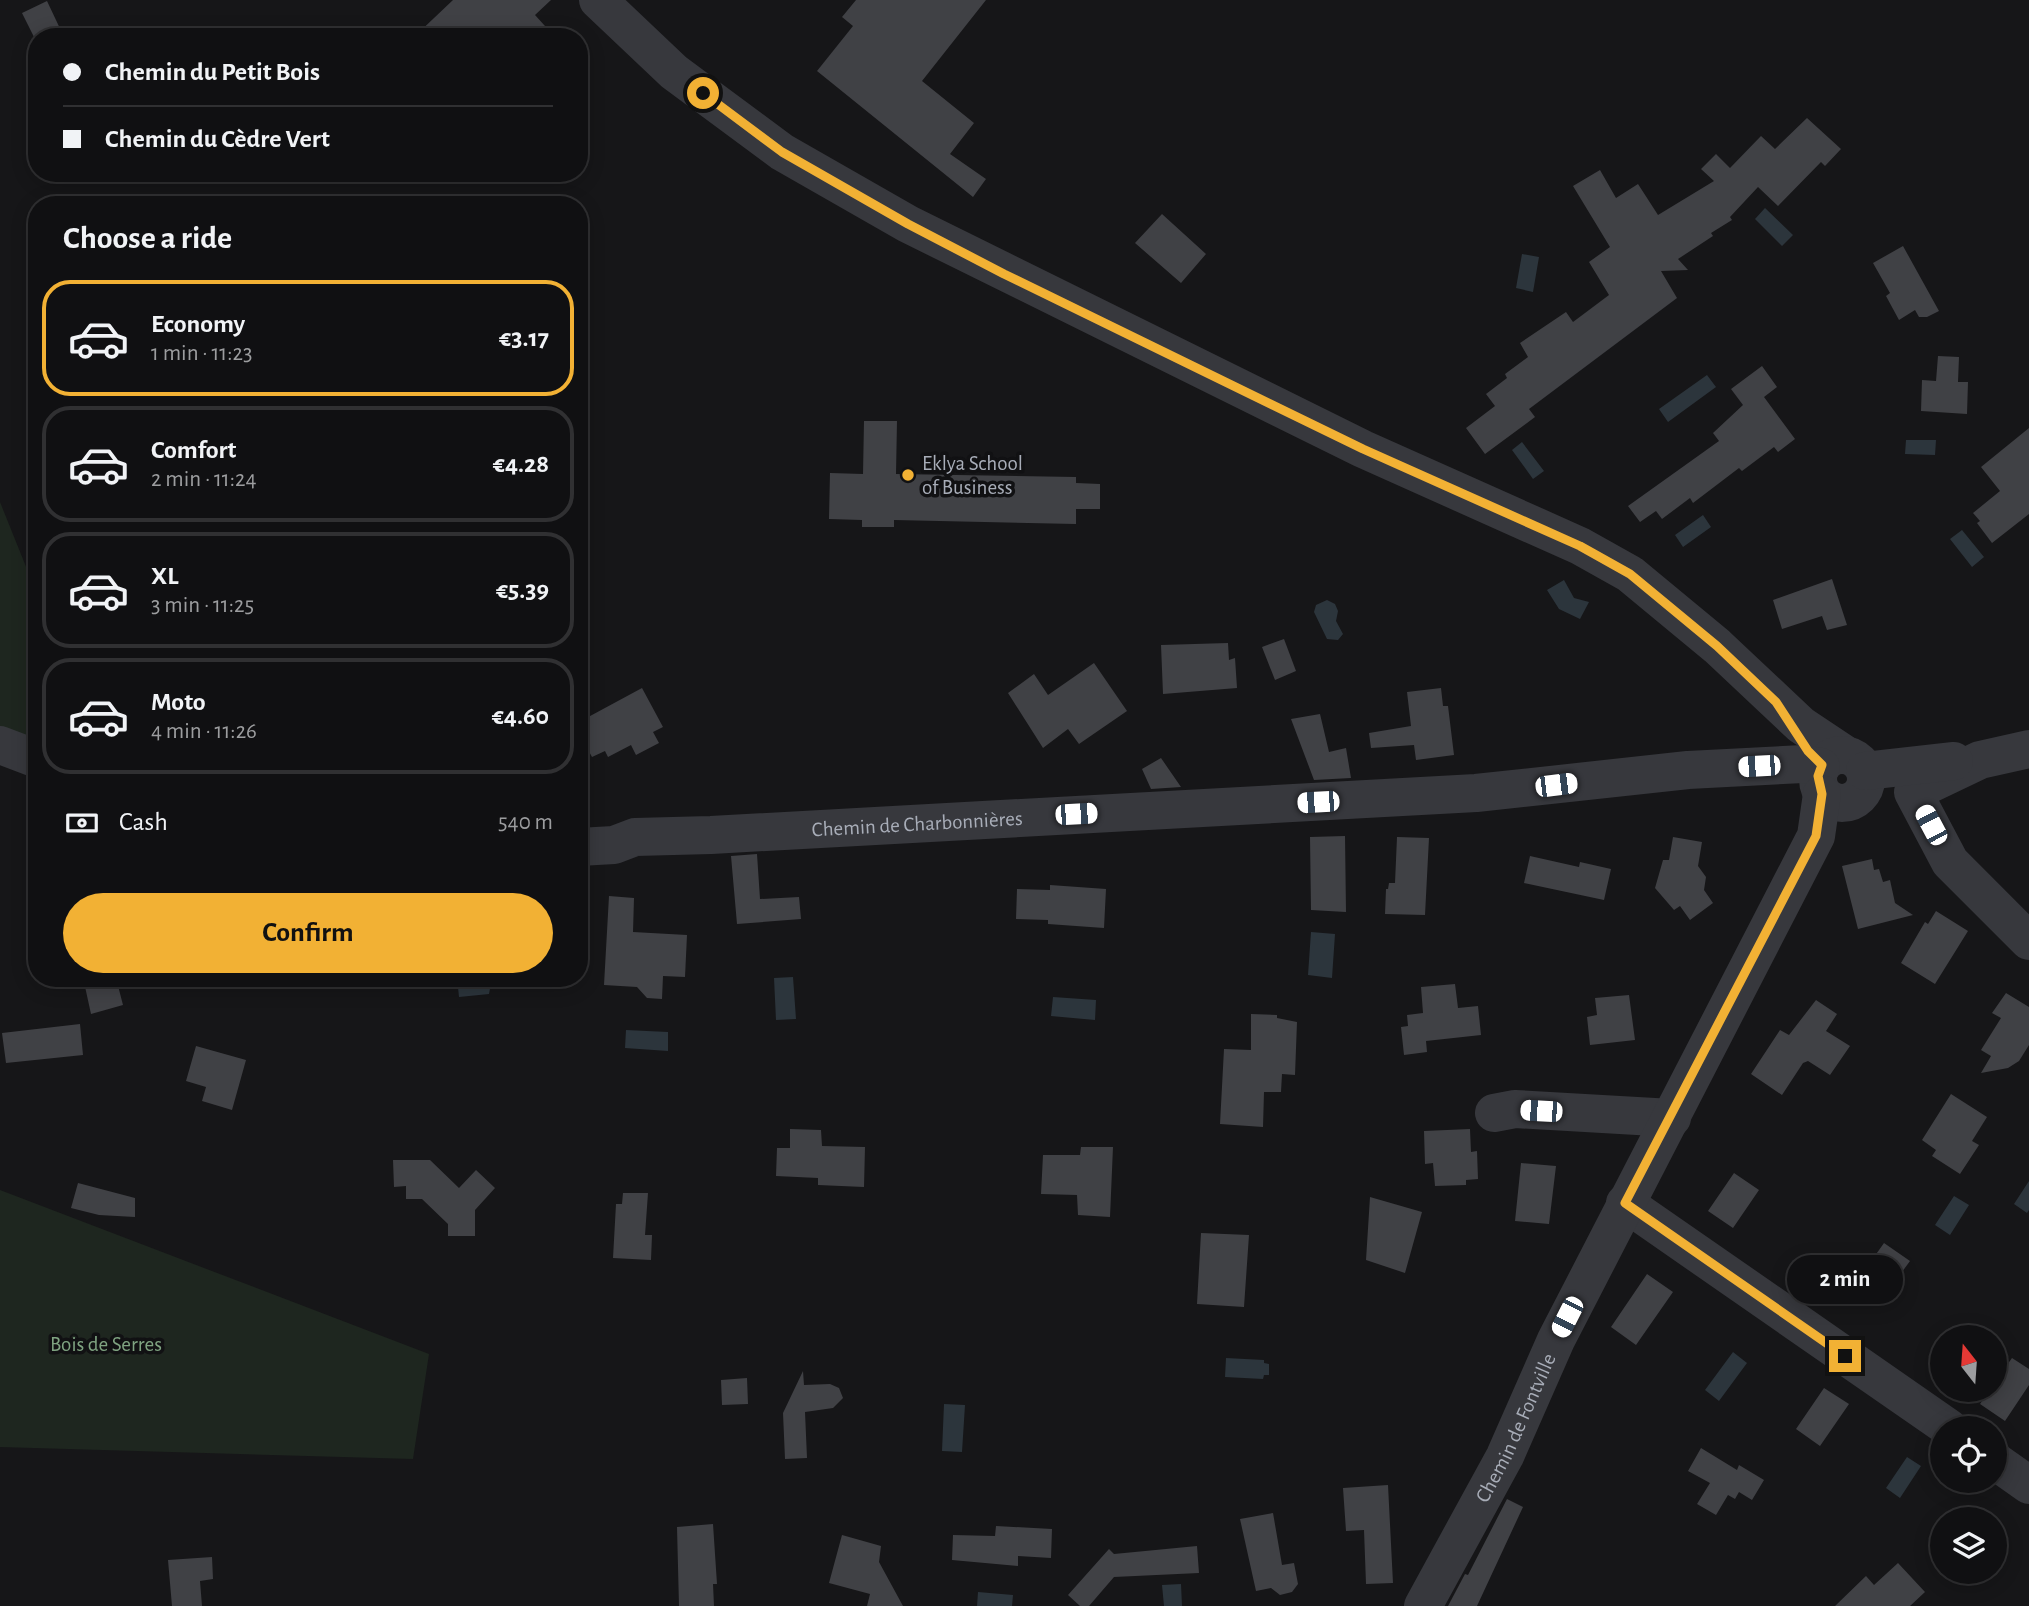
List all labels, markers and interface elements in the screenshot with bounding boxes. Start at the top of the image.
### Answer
text: Chemin du Petit Bois [105,59,320,85]
route start [687,77,719,109]
text: Chemin du Cèdre Vert [105,126,330,152]
text: Choose a ride [63,222,232,254]
icon: car [67,307,130,370]
text: Economy [151,311,245,337]
text: €3.17 [499,325,549,351]
text: 1 min · 11:23 [151,342,252,365]
icon: car [67,433,130,496]
text: Comfort [151,437,236,463]
text: €4.28 [493,451,549,477]
place label: Eklya School of Business [922,453,1023,498]
marker: Eklya School of Business [900,467,916,483]
text: 2 min · 11:24 [151,468,257,491]
icon: car [67,559,130,622]
text: XL [151,563,178,589]
text: €5.39 [496,577,549,603]
text: 3 min · 11:25 [151,594,254,617]
icon: car [67,685,130,748]
text: Moto [151,689,206,715]
text: €4.60 [492,703,549,729]
text: 4 min · 11:26 [151,720,257,743]
car [1738,754,1781,778]
car [1534,772,1579,798]
car [1297,790,1340,814]
car [1055,802,1098,826]
car [1912,802,1951,848]
icon: cash [63,804,101,842]
street label: Chemin de Charbonnières [811,807,1023,840]
text: Cash [119,809,168,835]
text: 540 m [498,811,553,834]
button: Confirm [63,893,553,973]
car [1520,1099,1563,1123]
callout: 2 min [1787,1254,1903,1304]
text: 2 min [1819,1268,1871,1291]
car [1549,1294,1586,1340]
north arrow [1930,1325,2007,1402]
map controls [1930,1325,2007,1584]
park label: Bois de Serres [50,1334,162,1355]
route end [1829,1340,1861,1372]
street label: Chemin de Fontville [1471,1350,1559,1506]
button: locate [1930,1416,2007,1493]
button: layers [1930,1507,2007,1584]

